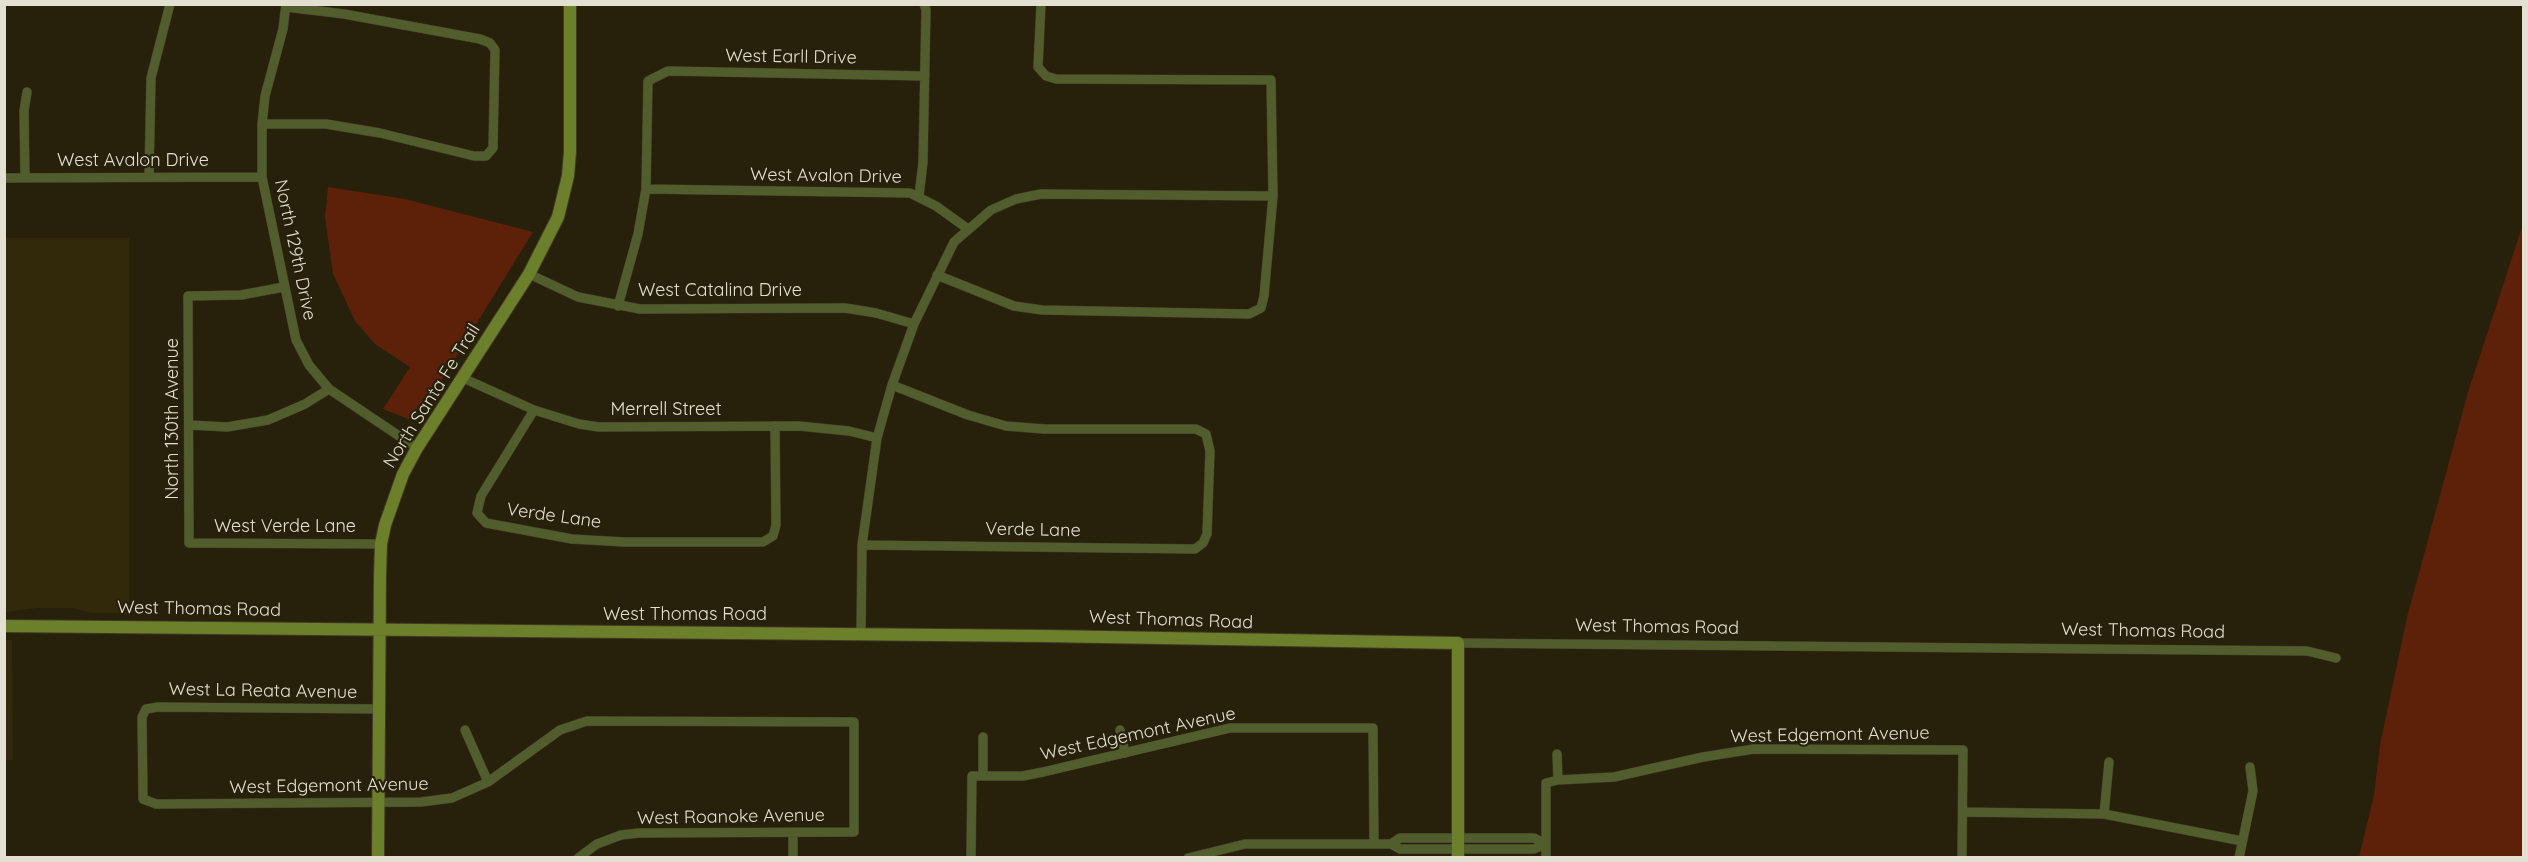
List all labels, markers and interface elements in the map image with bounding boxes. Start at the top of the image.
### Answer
street label: West Earll Drive [725,45,857,69]
street label: West Avalon Drive [57,150,209,172]
street label: West Avalon Drive [750,164,902,188]
street label: North 129th Drive [270,178,320,322]
street label: West Catalina Drive [638,280,802,302]
street label: North Santa Fe Trail [379,320,485,472]
street label: North 130th Avenue [162,338,184,500]
street label: Merrell Street [610,399,722,421]
street label: Verde Lane [505,499,603,533]
street label: West Verde Lane [214,516,356,538]
street label: Verde Lane [985,518,1081,542]
street label: West Thomas Road [117,597,281,621]
street label: West Thomas Road [603,604,767,626]
street label: West Thomas Road [1089,606,1253,634]
street label: West Thomas Road [1575,615,1739,639]
street label: West Thomas Road [2061,619,2225,643]
street label: West La Reata Avenue [168,679,358,703]
street label: West Edgemont Avenue [1038,703,1238,765]
street label: West Edgemont Avenue [1730,722,1930,748]
street label: West Edgemont Avenue [229,773,429,799]
street label: West Roanoke Avenue [637,805,825,829]

